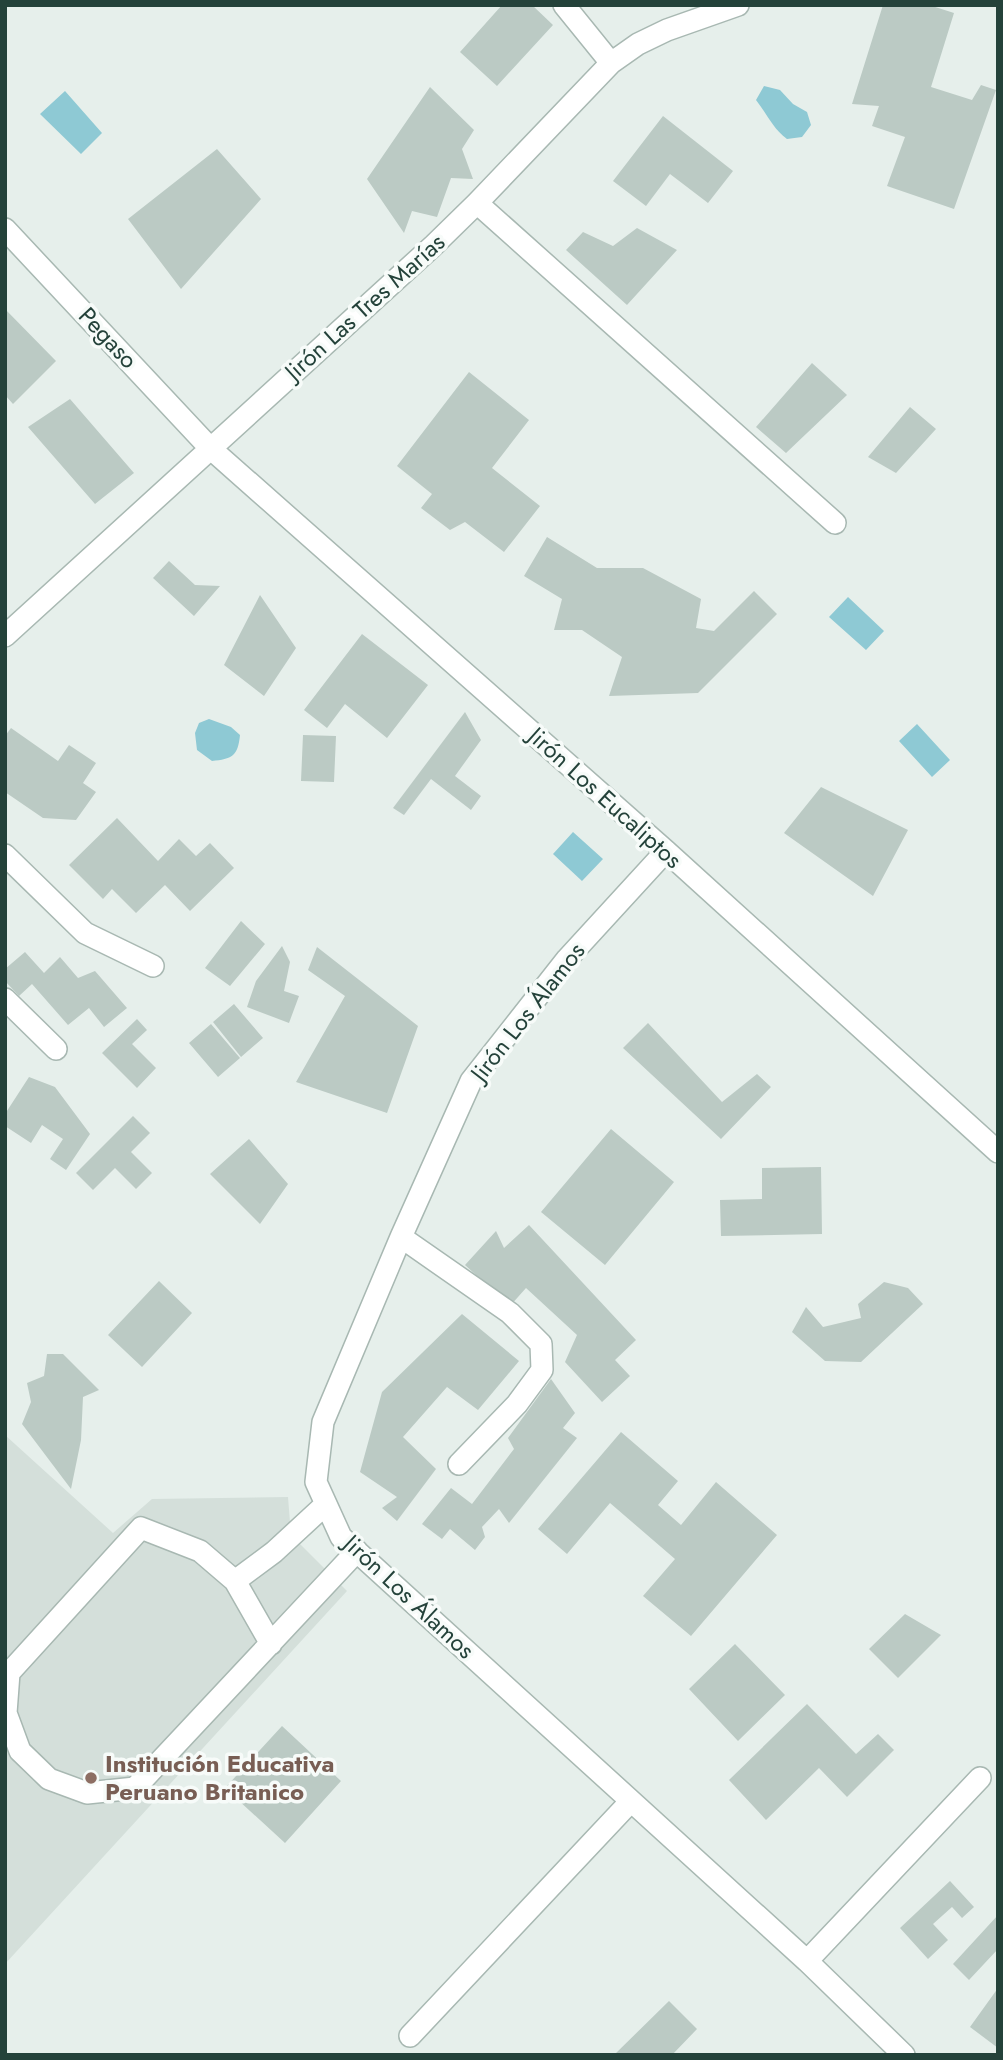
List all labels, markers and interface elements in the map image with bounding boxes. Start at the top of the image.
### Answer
street label: Jirón Las Tres Marías [275,225,453,390]
street label: Pegaso [71,299,146,376]
street label: Jirón Los Eucaliptos [518,717,690,876]
street label: Jirón Los Álamos [460,935,593,1091]
street label: Jirón Los Álamos [334,1525,483,1667]
place label: Institución Educativa Peruano Britanico [105,1746,334,1809]
marker: Institución Educativa Peruano Britanico [83,1770,99,1786]

